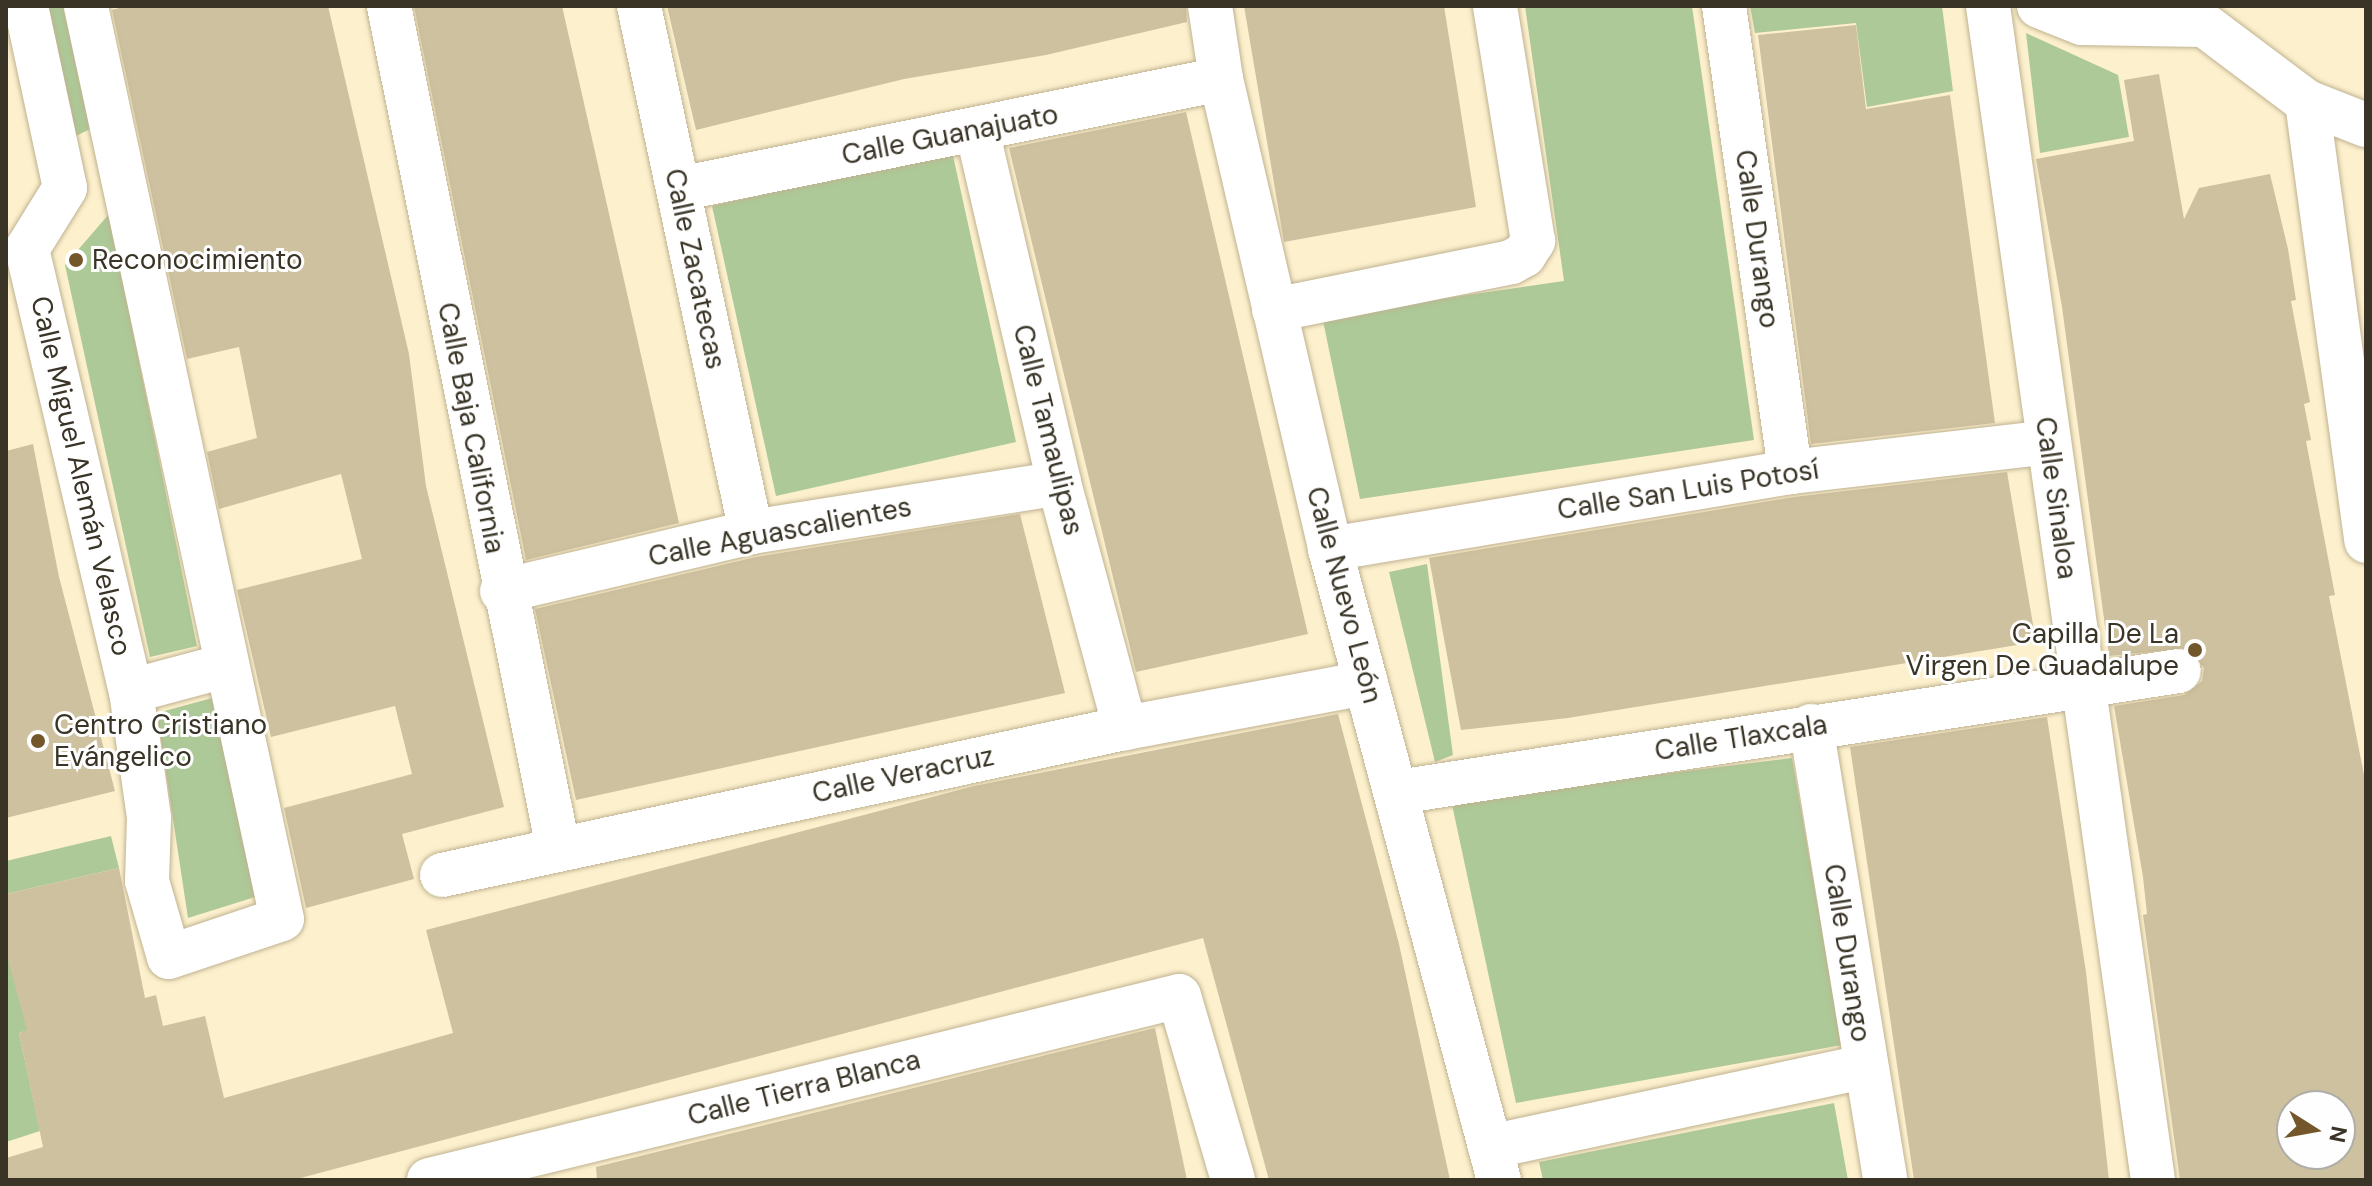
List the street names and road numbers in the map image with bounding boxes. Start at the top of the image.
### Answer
street label: Calle Guanajuato [839,98,1061,172]
street label: Calle Durango [1728,148,1786,330]
street label: Calle Zacatecas [657,166,733,372]
street label: Calle Miguel Alemán Velasco [23,293,139,659]
street label: Calle Baja California [430,300,512,556]
street label: Calle Tamaulipas [1006,321,1090,539]
street label: Calle Sinaloa [2028,415,2084,581]
street label: Calle San Luis Potosí [1555,453,1821,527]
street label: Calle Nuevo León [1299,483,1389,707]
street label: Calle Aguascalientes [646,490,914,574]
street label: Calle Tlaxcala [1652,708,1830,768]
street label: Calle Veracruz [809,739,997,811]
street label: Calle Durango [1816,862,1878,1044]
street label: Calle Tierra Blanca [684,1043,924,1133]

